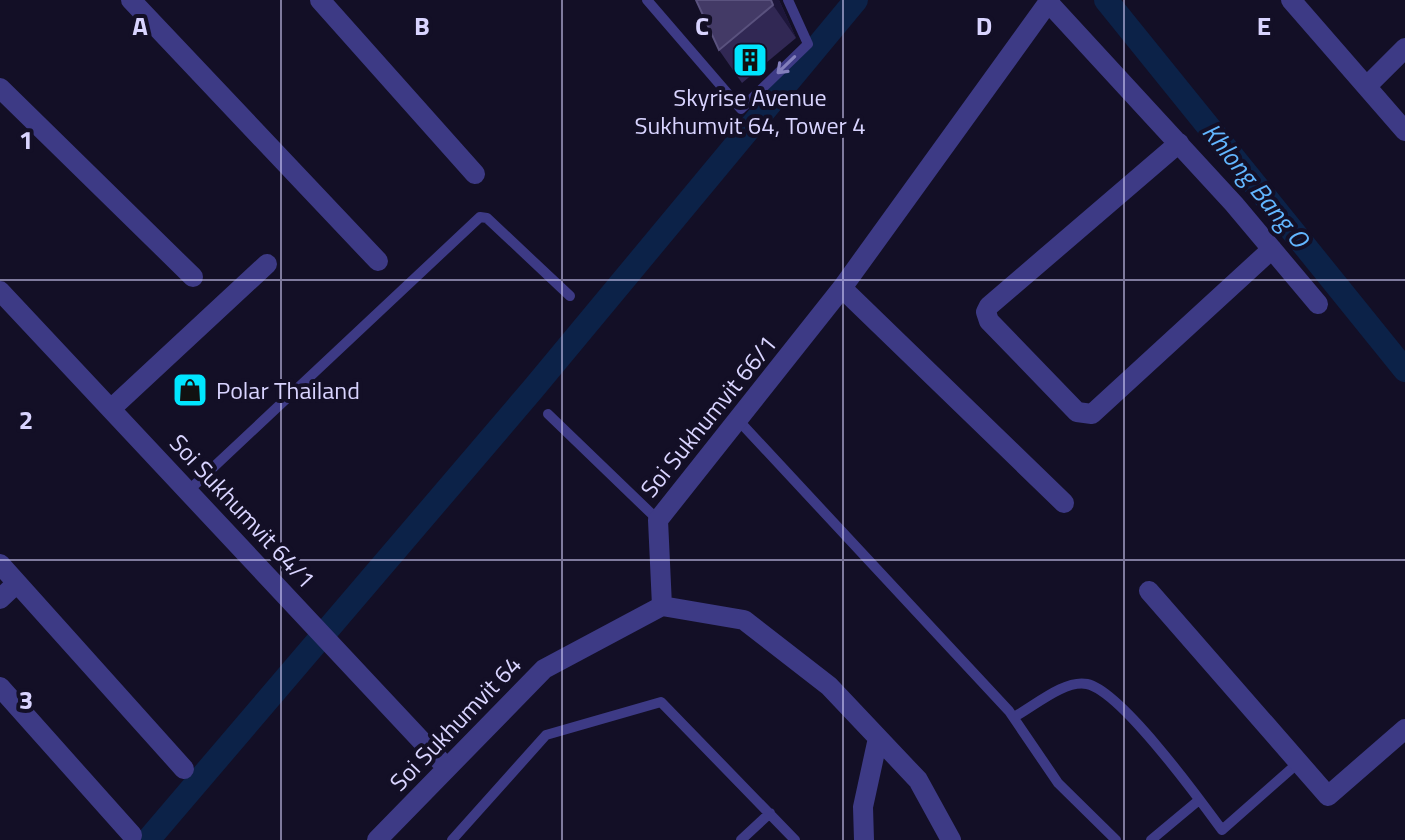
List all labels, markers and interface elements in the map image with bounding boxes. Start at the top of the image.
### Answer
text: A [132,6,148,45]
text: B [414,6,430,45]
text: C [695,6,709,45]
text: D [976,6,992,45]
text: E [1257,6,1271,45]
building icon: Skyrise Avenue Sukhumvit 64, Tower 4 [731,41,769,79]
one-way arrow [776,55,796,74]
place label: Skyrise Avenue Sukhumvit 64, Tower 4 [634,79,866,143]
water label: Khlong Bang O [1193,114,1320,257]
text: 1 [19,120,33,159]
street label: Soi Sukhumvit 66/1 [631,327,785,505]
shop icon: Polar Thailand [171,371,209,409]
place label: Polar Thailand [216,372,360,408]
text: 2 [19,400,33,439]
street label: Soi Sukhumvit 64/1 [162,426,324,596]
street label: Soi Sukhumvit 64 [381,647,529,799]
text: 3 [19,680,33,719]

